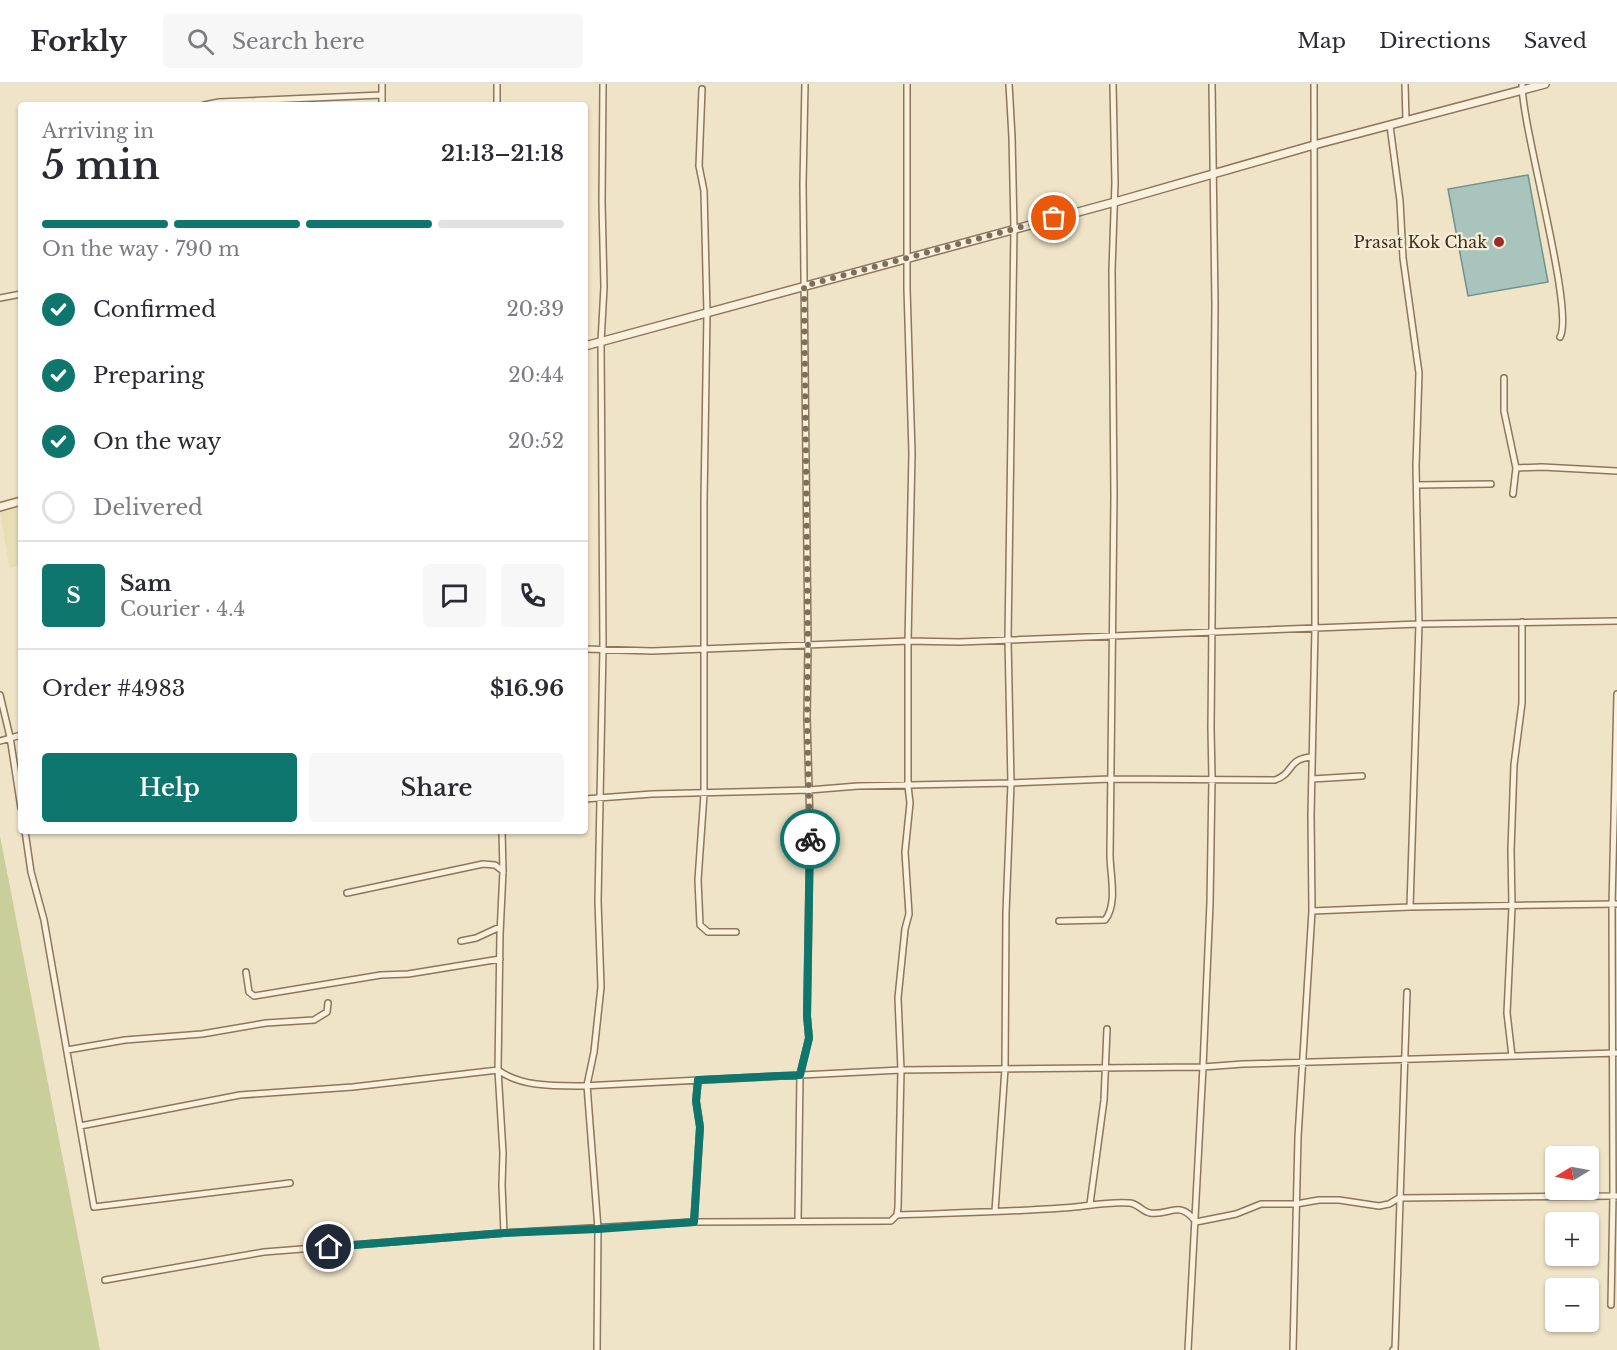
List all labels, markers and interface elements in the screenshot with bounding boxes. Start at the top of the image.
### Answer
search box [163,14,583,68]
text: Forkly [30,24,127,59]
icon: search [184,25,217,58]
text: Search here [232,28,365,55]
text: Map [1297,28,1346,54]
text: Directions [1379,28,1491,54]
text: Saved [1524,28,1587,54]
text: Arriving in [42,119,154,143]
text: 21:13–21:18 [441,140,564,167]
text: 5 min [42,141,160,190]
pin [1028,192,1079,243]
icon: bag [1037,201,1070,234]
place label: Prasat Kok Chak [1353,232,1487,252]
marker: Prasat Kok Chak [1492,235,1506,249]
text: On the way · 790 m [42,237,240,261]
icon: check [42,293,75,326]
text: Confirmed [93,296,216,323]
text: 20:39 [507,297,564,321]
icon: check [42,359,75,392]
text: Preparing [93,362,204,389]
text: 20:44 [508,363,564,387]
icon: check [42,425,75,458]
text: On the way [93,428,221,455]
text: 20:52 [508,429,564,453]
text: Delivered [93,494,203,521]
button: chat [423,564,486,627]
button: phone [501,564,564,627]
text: Sam [120,570,172,597]
text: S [66,582,81,609]
text: Courier · 4.4 [120,597,245,621]
text: Order #4983 [42,675,185,702]
text: $16.96 [490,675,564,702]
button: Help [42,753,297,822]
button: Share [309,753,564,822]
courier [780,809,840,869]
icon: bike [794,823,827,856]
north arrow [1545,1146,1599,1200]
map controls [1545,1146,1599,1332]
button: + [1545,1212,1599,1266]
pin [303,1221,354,1272]
icon: home [312,1230,345,1263]
button: − [1545,1278,1599,1332]

